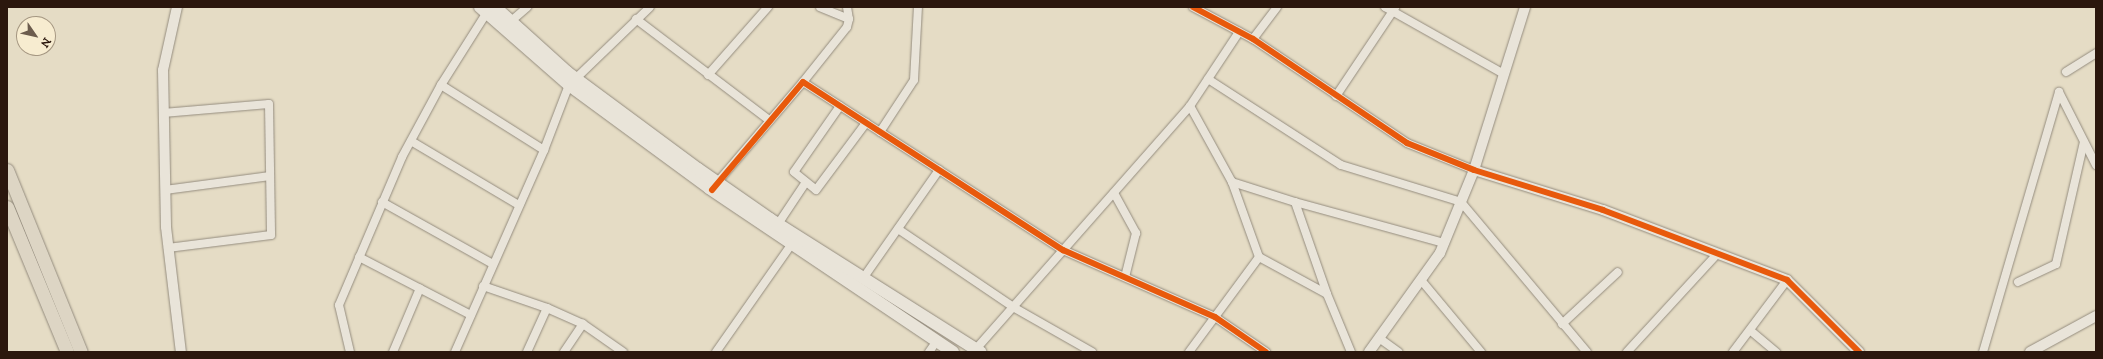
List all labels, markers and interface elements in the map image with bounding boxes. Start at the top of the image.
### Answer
north arrow [16,16,56,56]
text: N [37,34,53,50]

